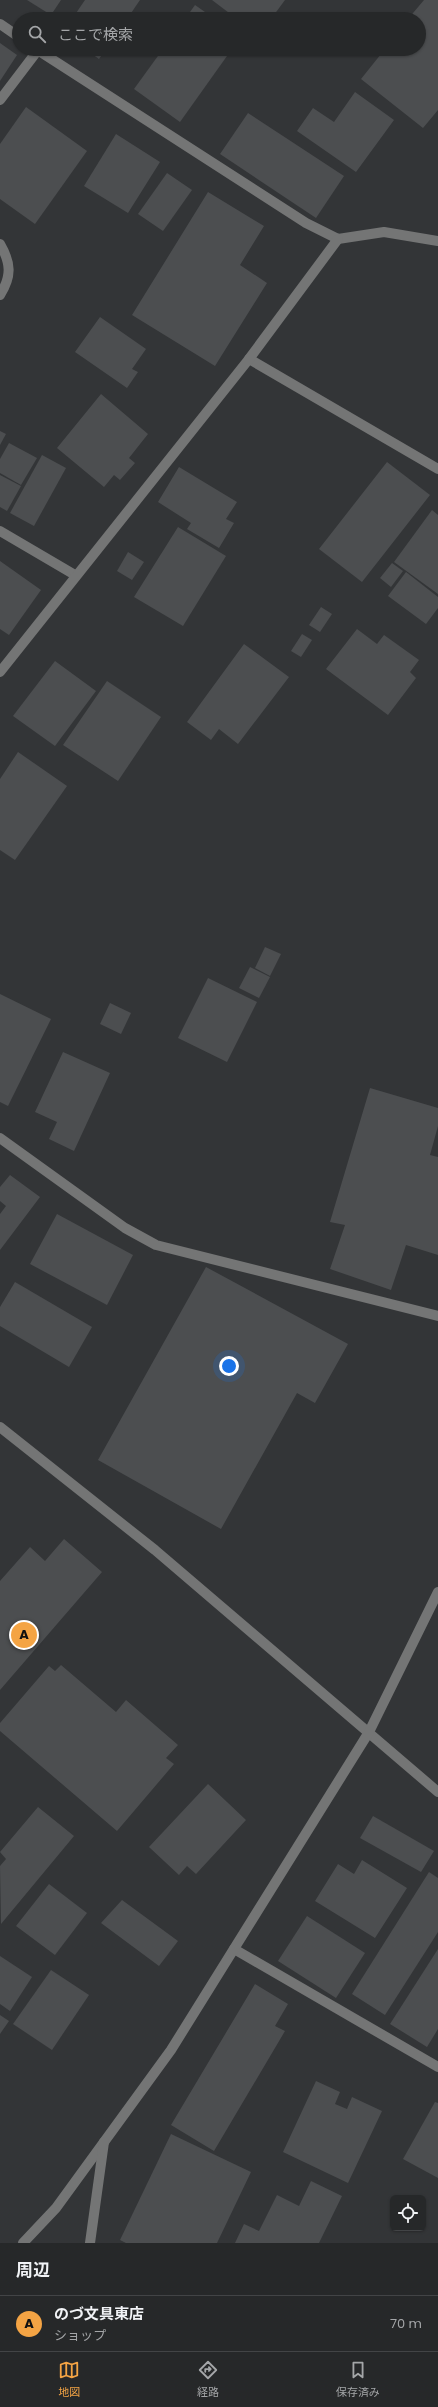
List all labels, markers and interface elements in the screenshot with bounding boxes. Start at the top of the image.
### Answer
search box [12,12,426,56]
icon: search [26,23,48,45]
text: ここで検索 [58,24,133,45]
your location [219,1356,239,1376]
pin: A [11,1620,37,1650]
map controls [390,2195,426,2231]
button: locate [390,2195,426,2231]
text: 周辺 [16,2258,50,2282]
text: のづ文具東店 [54,2303,144,2324]
text: A [24,2314,34,2333]
text: 70 m [390,2314,422,2333]
text: ショップ [54,2326,106,2345]
tab: 地図 [58,2359,80,2401]
tab: 経路 [197,2359,219,2401]
tab: 保存済み [336,2359,380,2401]

